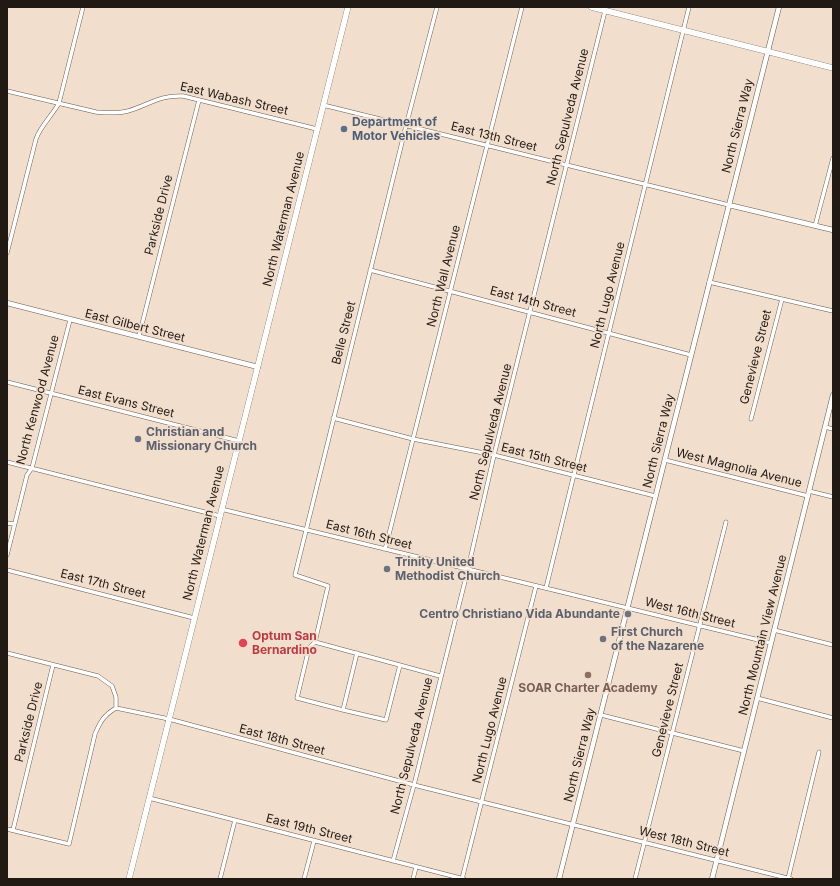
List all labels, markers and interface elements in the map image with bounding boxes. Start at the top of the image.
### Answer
street label: North Sepulveda Avenue [544,47,592,187]
street label: North Sierra Way [719,77,757,175]
street label: East Wabash Street [179,80,289,118]
place label: Department of Motor Vehicles [352,115,440,143]
street label: East 13th Street [449,119,539,155]
marker: Department of Motor Vehicles [339,124,349,134]
street label: North Waterman Avenue [260,150,308,288]
street label: Parkside Drive [142,173,176,257]
street label: North Wall Avenue [424,223,464,329]
street label: North Lugo Avenue [588,240,628,350]
street label: East 14th Street [488,284,578,320]
street label: Belle Street [329,300,359,366]
street label: East Gilbert Street [84,307,186,345]
street label: Genevieve Street [737,308,775,406]
street label: North Kenwood Avenue [14,333,62,467]
street label: North Sepulveda Avenue [467,362,515,502]
street label: East Evans Street [76,383,176,421]
street label: North Sierra Way [640,392,678,490]
place label: Christian and Missionary Church [146,425,257,453]
marker: Christian and Missionary Church [133,434,143,444]
street label: East 15th Street [500,440,588,476]
street label: West Magnolia Avenue [675,445,803,491]
street label: North Waterman Avenue [180,464,228,602]
street label: East 16th Street [324,517,414,553]
street label: North Mountain View Avenue [736,553,790,717]
place label: Trinity United Methodist Church [395,555,500,583]
marker: Trinity United Methodist Church [382,564,392,574]
street label: East 17th Street [59,566,147,602]
street label: West 16th Street [643,595,737,631]
place label: Centro Christiano Vida Abundante [419,607,620,621]
marker: Centro Christiano Vida Abundante [623,609,633,619]
place label: First Church of the Nazarene [611,625,704,653]
place label: Optum San Bernardino [252,629,317,657]
marker: First Church of the Nazarene [598,634,608,644]
marker: Optum San Bernardino [237,637,249,649]
street label: Genevieve Street [649,661,687,759]
marker: SOAR Charter Academy [583,670,593,680]
street label: North Lugo Avenue [470,675,510,785]
street label: North Sepulveda Avenue [388,676,436,816]
street label: Parkside Drive [12,680,46,764]
place label: SOAR Charter Academy [518,681,658,695]
street label: North Sierra Way [561,706,599,804]
street label: East 18th Street [238,722,326,758]
street label: East 19th Street [264,811,354,847]
street label: West 18th Street [637,824,731,860]

